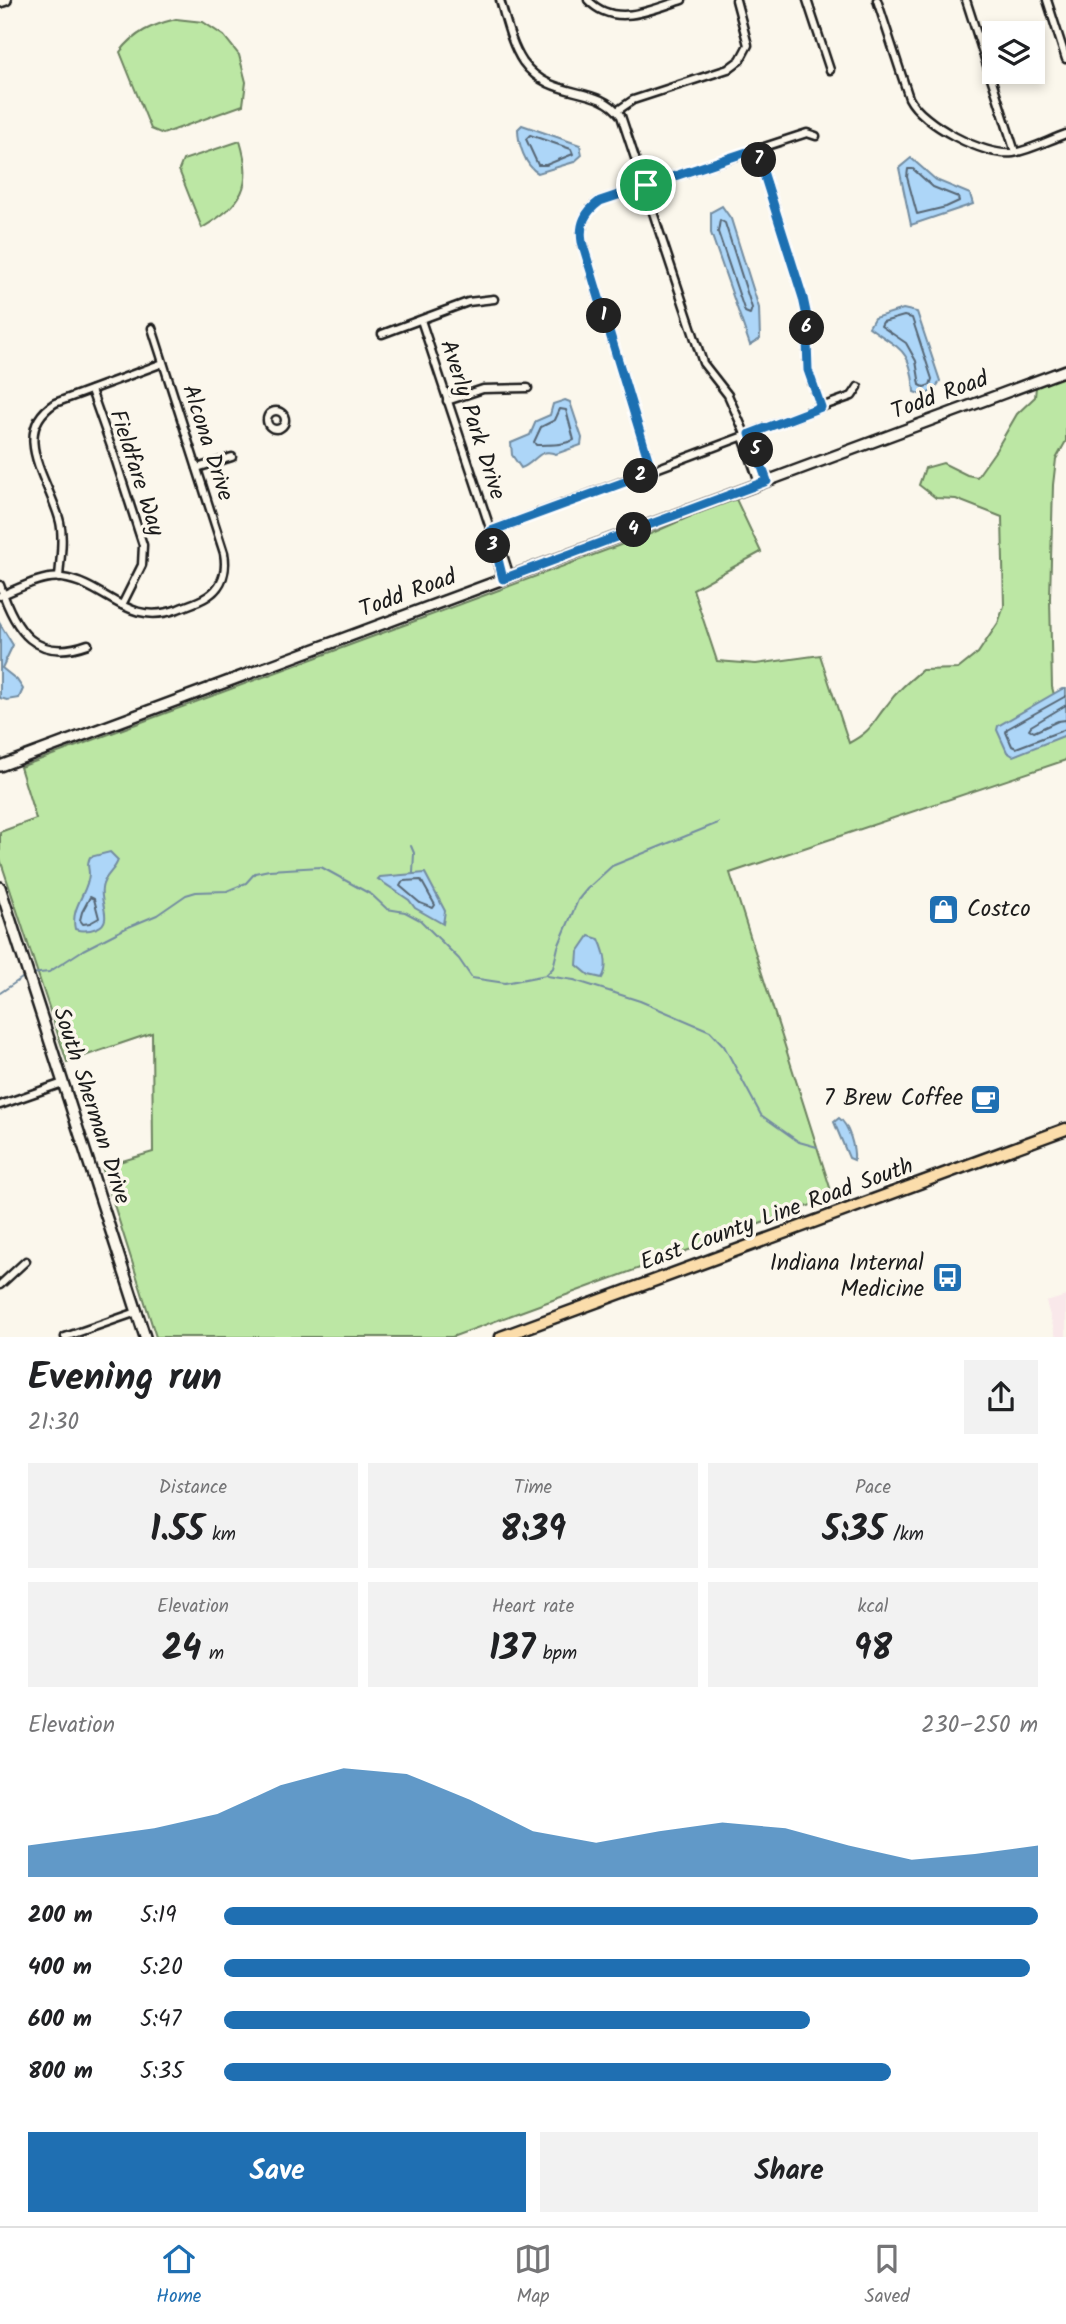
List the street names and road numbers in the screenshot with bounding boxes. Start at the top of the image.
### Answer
street label: Averly Park Drive [429,335,515,505]
street label: Todd Road [886,362,994,430]
street label: Alcona Drive [171,380,243,506]
street label: Fieldfare Way [99,405,173,541]
street label: Todd Road [354,560,462,628]
street label: South Sherman Drive [42,1003,140,1209]
street label: East County Line Road South [635,1149,919,1281]

